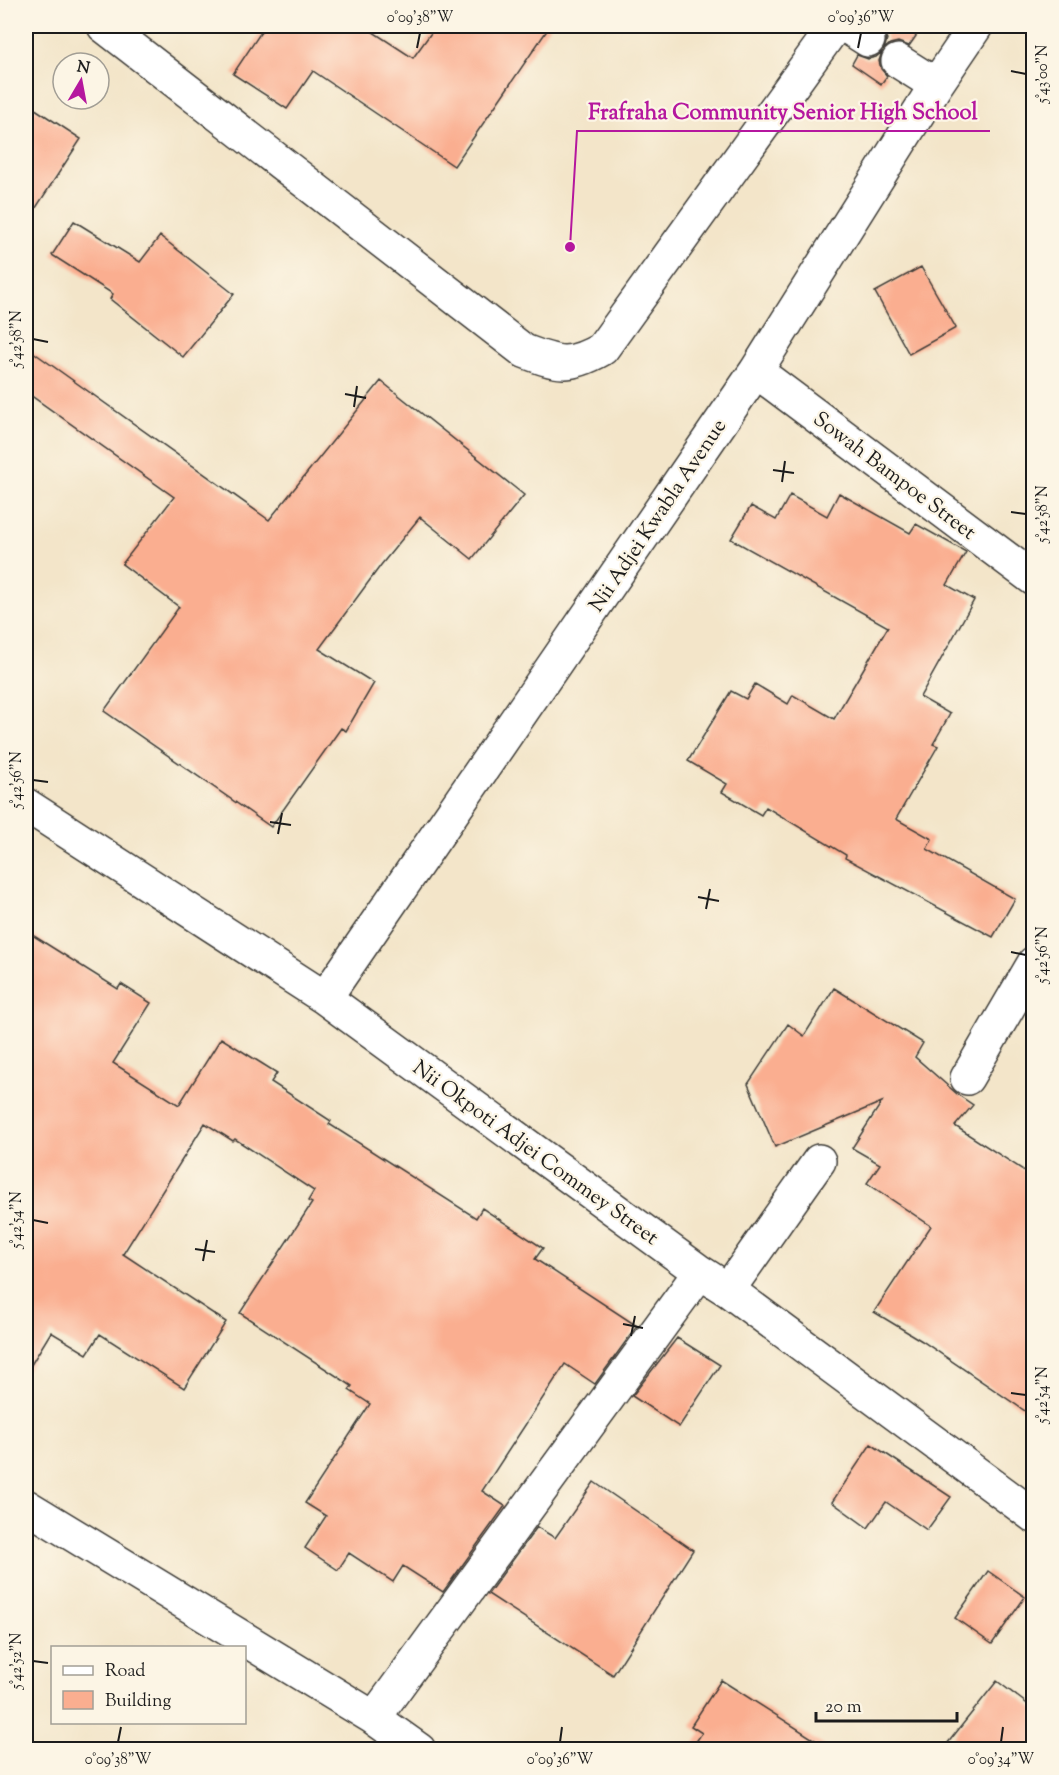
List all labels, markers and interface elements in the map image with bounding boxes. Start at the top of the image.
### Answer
text: 0°09'38"W [387,8,454,29]
text: 0°09'36"W [828,8,895,29]
text: 5°43'00"N [1033,45,1054,104]
north arrow [51,51,111,111]
text: N [75,56,92,81]
callout: Frafraha Community Senior High School [577,91,990,131]
text: Frafraha Community Senior High School [588,98,979,130]
text: 5°42'58"N [7,310,28,369]
street label: Sowah Bampoe Street [806,405,982,548]
street label: Nii Adjei Kwabla Avenue [583,413,735,619]
text: 5°42'58"N [1033,485,1054,544]
text: 5°42'56"N [7,751,28,810]
text: 5°42'56"N [1033,926,1054,985]
street label: Nii Okpoti Adjei Commey Street [406,1054,664,1253]
text: 5°42'54"N [7,1191,28,1250]
text: 5°42'54"N [1033,1366,1054,1425]
text: 5°42'52"N [7,1633,28,1690]
legend [51,1646,246,1724]
text: Road [105,1659,145,1685]
scale bar [816,1685,957,1723]
text: Building [105,1689,171,1715]
text: 20 m [825,1695,862,1721]
text: 0°09'38"W [85,1750,152,1771]
text: 0°09'36"W [527,1750,594,1771]
text: 0°09'34"W [968,1750,1035,1771]

